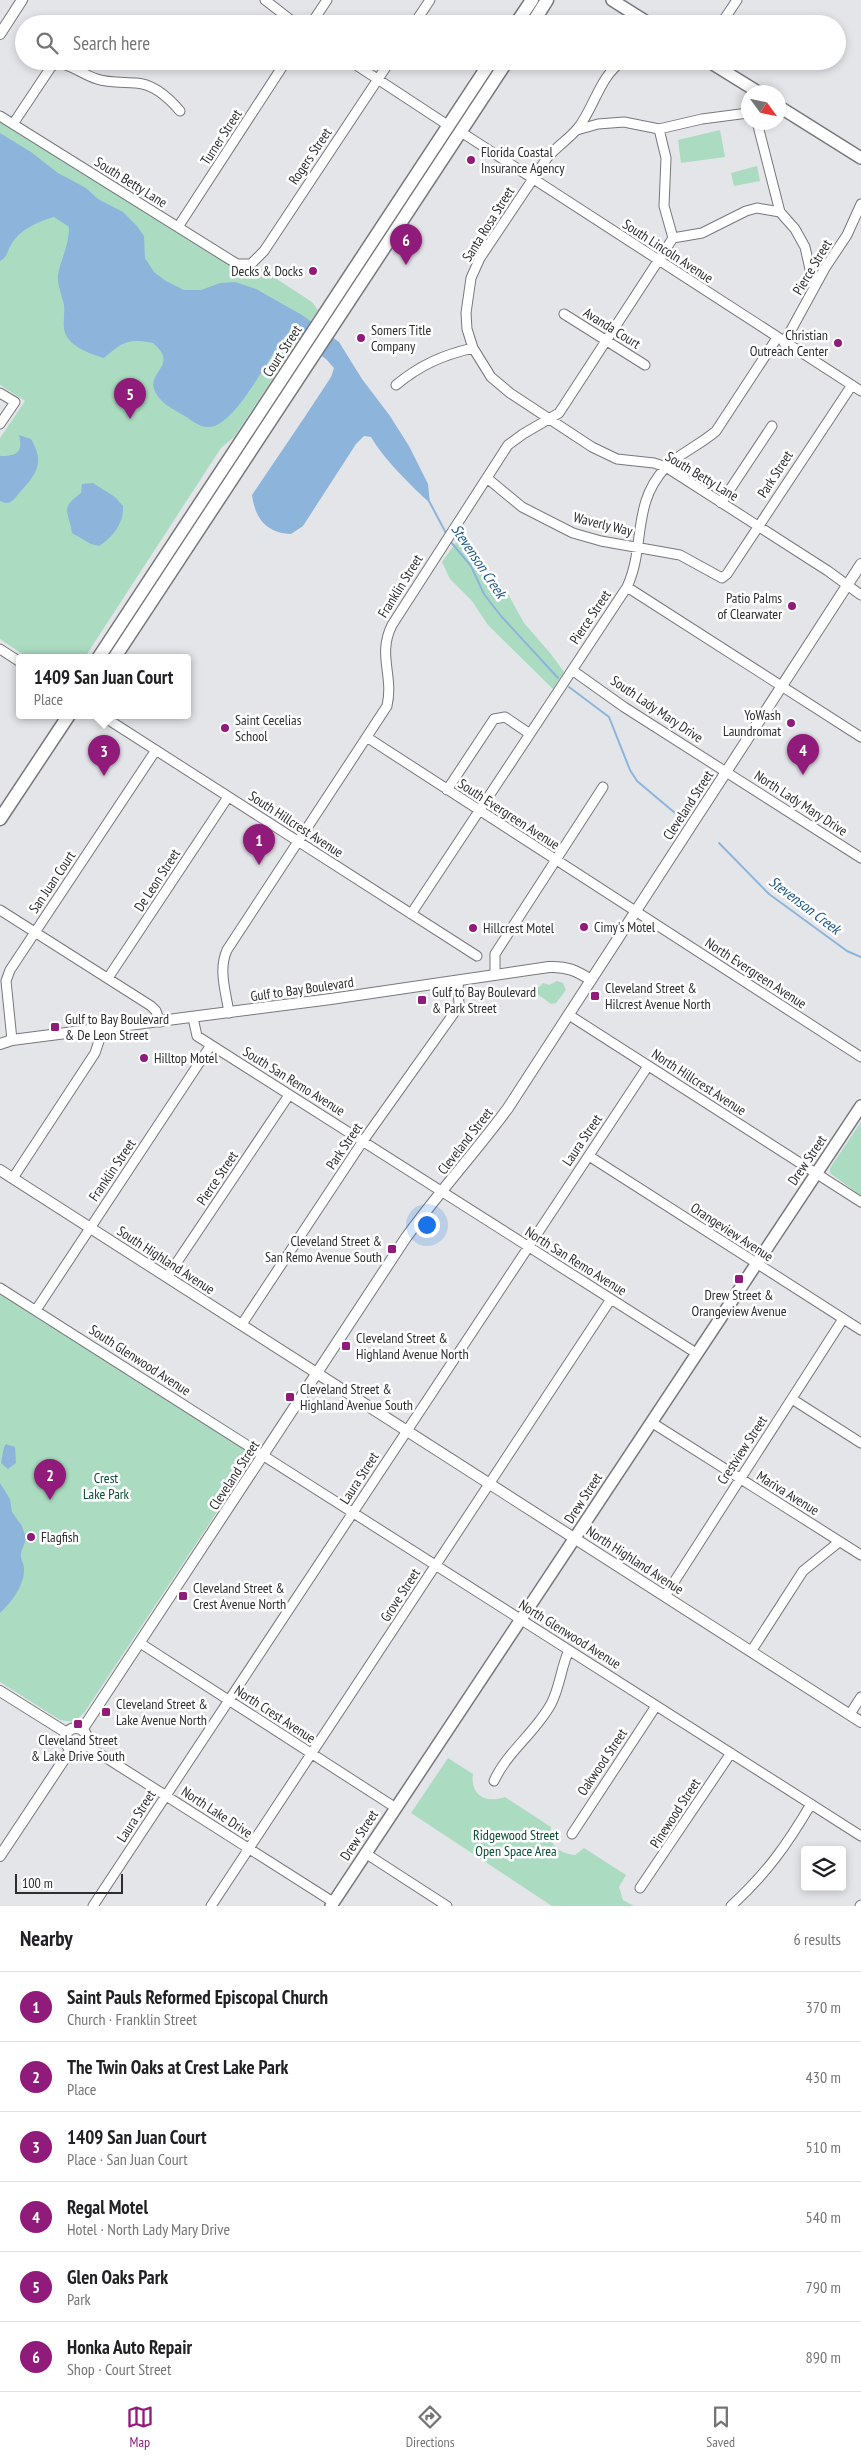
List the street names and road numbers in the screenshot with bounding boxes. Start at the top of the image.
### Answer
street label: Turner Street [196,106,246,168]
street label: Rogers Street [284,124,336,188]
street label: South Betty Lane [91,153,171,211]
street label: Santa Rosa Street [458,183,518,265]
street label: South Lincoln Avenue [619,215,717,287]
street label: Pierce Street [788,236,836,298]
street label: Avanda Court [580,303,644,353]
street label: Court Street [259,322,305,380]
street label: South Betty Lane [662,447,742,505]
street label: Park Street [753,447,797,501]
street label: Waverly Way [572,508,635,540]
street label: Franklin Street [374,551,427,621]
street label: Pierce Street [565,586,615,648]
street label: South Lady Mary Drive [607,671,707,747]
street label: North Lady Mary Drive [751,766,851,840]
street label: Cleveland Street [659,767,717,843]
street label: South Evergreen Avenue [455,774,563,854]
street label: South Hillcrest Avenue [245,787,347,861]
street label: De Leon Street [130,845,184,915]
street label: San Juan Court [25,847,79,916]
street label: North Evergreen Avenue [702,934,810,1013]
street label: Gulf to Bay Boulevard [249,973,355,1005]
street label: South San Remo Avenue [240,1042,349,1120]
street label: North Hillcrest Avenue [648,1045,750,1119]
street label: Cleveland Street [433,1104,497,1178]
street label: Laura Street [558,1111,606,1169]
street label: Park Street [322,1119,366,1173]
street label: Drew Street [784,1131,830,1189]
street label: Franklin Street [85,1135,139,1205]
street label: Pierce Street [192,1147,242,1209]
street label: Orangeview Avenue [687,1199,777,1266]
street label: South Highland Avenue [114,1222,218,1298]
street label: North San Remo Avenue [522,1222,630,1300]
street label: South Glenwood Avenue [86,1320,194,1400]
street label: Crestview Street [713,1412,771,1488]
street label: Cleveland Street [205,1437,263,1513]
street label: Laura Street [335,1448,383,1508]
street label: Mariva Avenue [753,1467,823,1519]
street label: Drew Street [560,1469,606,1527]
street label: North Highland Avenue [583,1522,687,1598]
street label: Grove Street [376,1565,424,1625]
street label: North Glenwood Avenue [516,1595,625,1673]
street label: North Crest Avenue [231,1681,319,1747]
street label: Oakwood Street [573,1725,631,1799]
street label: Pinewood Street [646,1775,704,1851]
street label: North Lake Drive [178,1782,256,1842]
street label: Laura Street [112,1786,160,1846]
street label: Drew Street [336,1806,382,1864]

